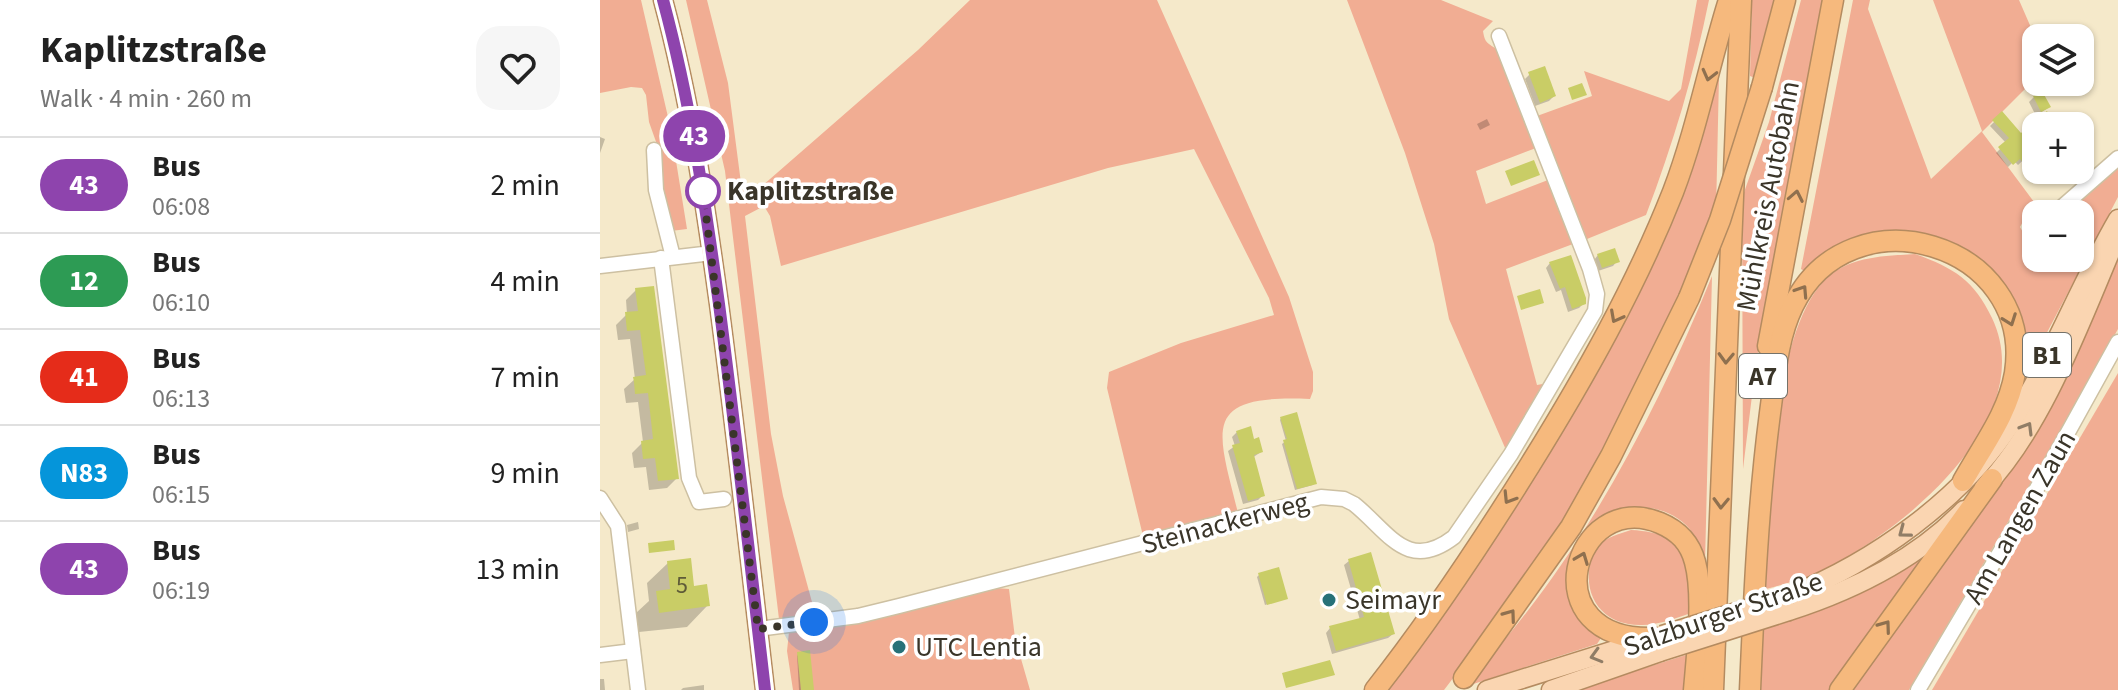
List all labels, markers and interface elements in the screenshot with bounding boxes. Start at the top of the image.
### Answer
text: Kaplitzstraße [40,23,267,77]
map controls [2022,24,2094,272]
button: layers [2022,24,2094,96]
button: heart [476,26,560,110]
one-way arrow [1702,68,1719,82]
street label: Mühlkreis Autobahn [1726,78,1810,314]
text: Walk · 4 min · 260 m [40,80,252,117]
line badge: 43 [658,110,730,162]
button: + [2022,112,2094,184]
text: 43 [679,116,709,156]
text: Bus [152,145,200,188]
text: 2 min [490,164,560,207]
text: 43 [69,165,99,205]
place label: Kaplitzstraße [727,171,894,211]
marker: Kaplitzstraße [686,174,720,208]
text: 06:08 [152,188,210,225]
one-way arrow [1787,190,1804,203]
button: − [2022,200,2094,272]
text: Bus [152,241,200,284]
text: 4 min [490,260,560,303]
text: 12 [69,261,99,301]
text: 06:10 [152,284,210,321]
one-way arrow [1793,285,1808,299]
one-way arrow [1610,309,1625,324]
one-way arrow [2000,312,2017,326]
road number: B1 [2023,333,2071,377]
text: Bus [152,337,200,380]
one-way arrow [1718,352,1735,365]
road number: A7 [1739,354,1787,398]
text: 7 min [490,356,560,399]
text: 41 [69,357,99,397]
text: 06:13 [152,380,210,417]
one-way arrow [2018,422,2033,437]
street label: Am Langen Zaun [1954,423,2086,611]
text: Bus [152,433,200,476]
text: 9 min [490,452,560,495]
text: N83 [60,453,108,493]
text: 06:15 [152,476,210,513]
street label: Steinackerweg [1137,481,1313,565]
one-way arrow [1504,490,1519,504]
one-way arrow [1712,497,1729,510]
one-way arrow [1898,522,1912,536]
text: Bus [152,529,200,572]
text: 13 min [476,548,560,591]
text: 43 [69,549,99,589]
one-way arrow [1572,552,1588,566]
street label: Salzburger Straße [1618,561,1828,667]
house number: 5 [676,568,688,603]
text: 06:19 [152,572,210,609]
place label: Seimayr [1345,580,1441,620]
marker: Seimayr [1320,591,1338,609]
your location [794,602,834,642]
one-way arrow [1500,610,1515,624]
one-way arrow [1875,621,1890,635]
place label: UTC Lentia [915,627,1042,667]
marker: UTC Lentia [890,638,908,656]
one-way arrow [1589,647,1603,663]

